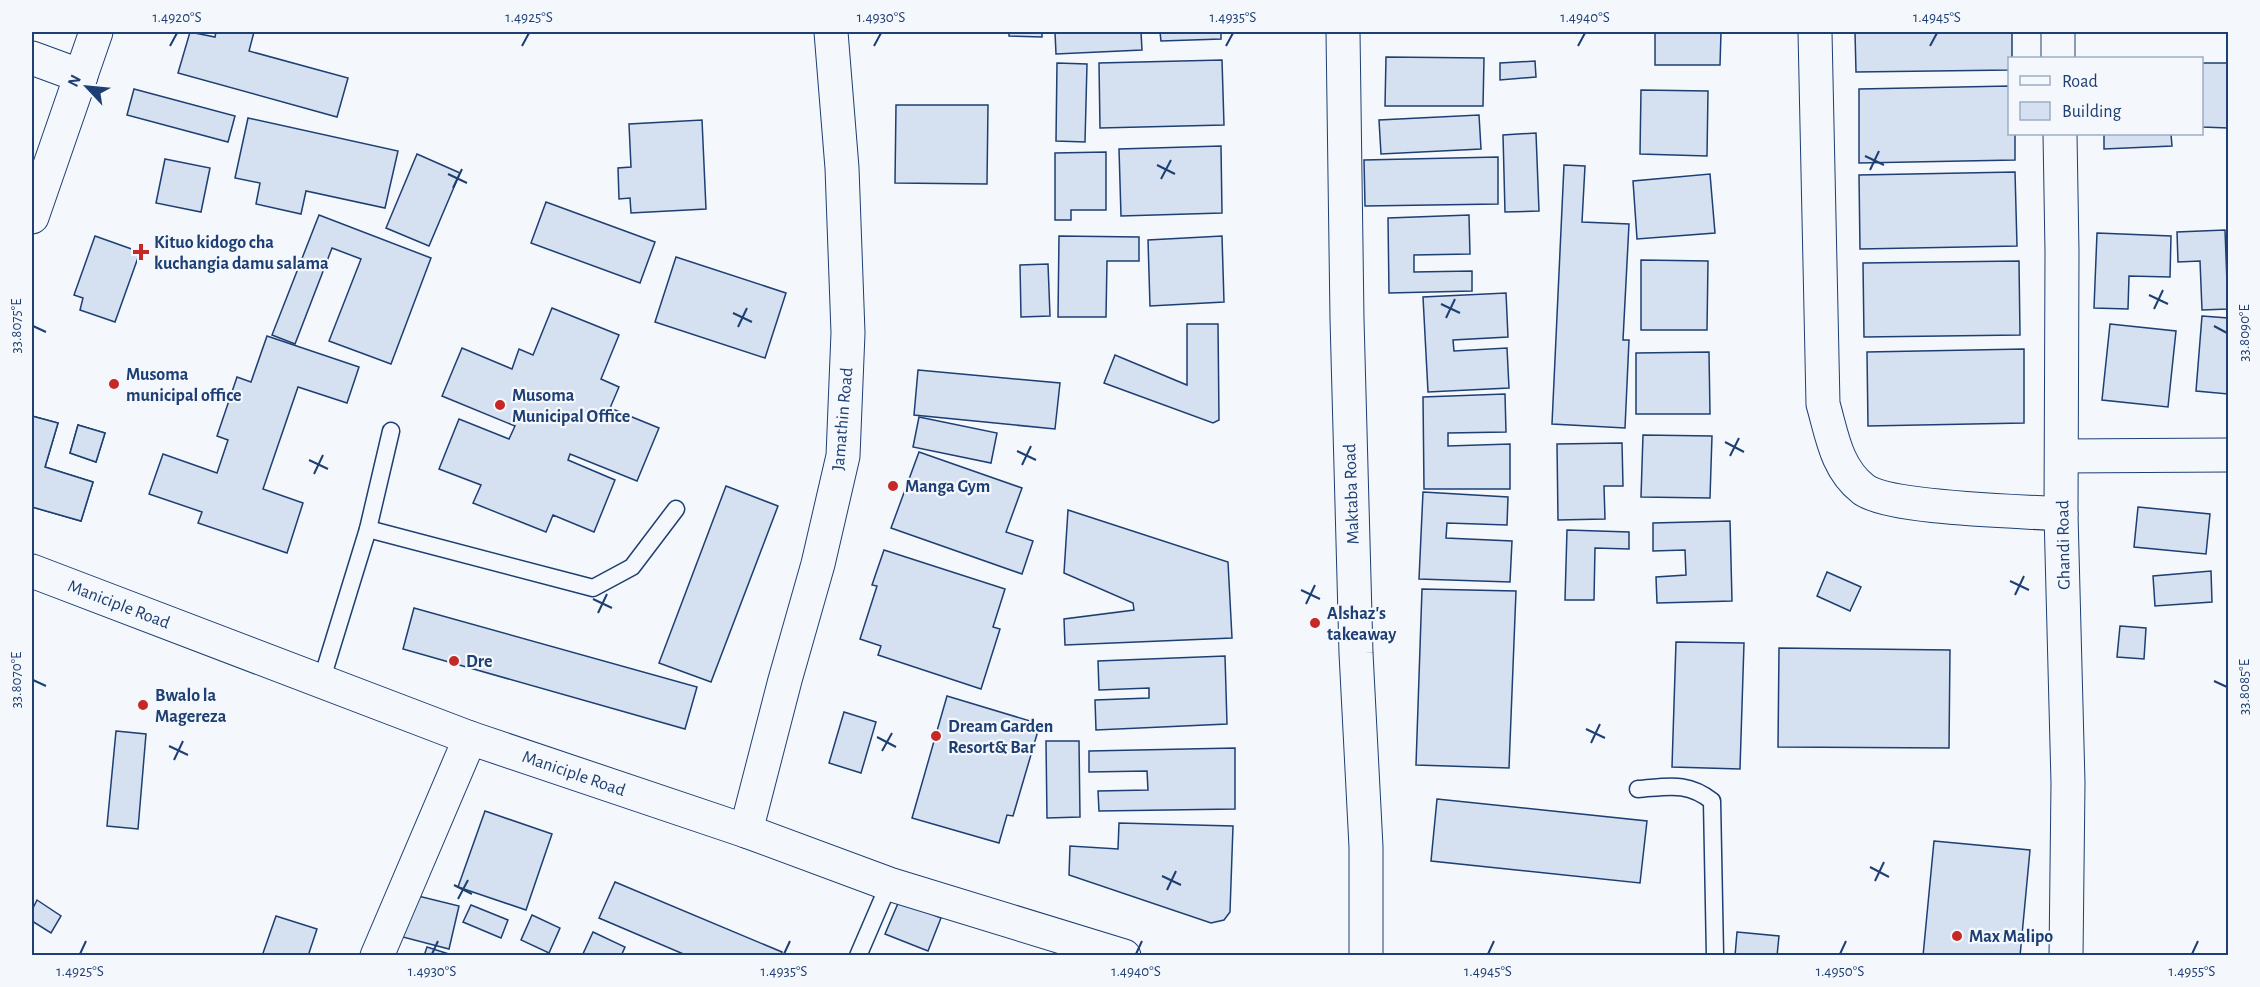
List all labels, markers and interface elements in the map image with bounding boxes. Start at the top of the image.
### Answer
text: 1.4920°S [152,10,202,25]
text: 1.4925°S [505,10,553,25]
text: 1.4930°S [857,10,905,25]
text: 1.4935°S [1210,10,1256,25]
text: 1.4940°S [1560,10,1610,25]
text: 1.4945°S [1913,10,1961,25]
north arrow [57,57,117,117]
legend [2008,57,2203,135]
text: N [65,72,84,89]
text: Road [2062,73,2098,91]
text: Building [2062,103,2122,121]
place label: Kituo kidogo cha kuchangia damu salama [154,234,329,273]
marker: Kituo kidogo cha kuchangia damu salama [132,243,150,261]
text: 33.8075°E [9,299,24,353]
text: 33.8090°E [2237,304,2252,362]
place label: Musoma municipal office [126,366,242,405]
street label: Jamathin Road [830,367,856,471]
marker: Musoma municipal office [107,377,121,391]
place label: Musoma Municipal Office [512,387,630,426]
marker: Musoma Municipal Office [493,398,507,412]
street label: Maktaba Road [1341,443,1363,545]
place label: Manga Gym [905,478,990,496]
marker: Manga Gym [886,479,900,493]
street label: Ghandi Road [2054,500,2074,590]
street label: Maniciple Road [65,577,172,633]
place label: Alshaz's takeaway [1327,605,1397,644]
marker: Alshaz's takeaway [1308,616,1322,630]
text: 33.8070°E [9,652,24,708]
place label: Dre [466,653,492,671]
marker: Dre [447,654,461,668]
text: 33.8085°E [2237,659,2252,715]
place label: Bwalo la Magereza [155,687,227,726]
marker: Bwalo la Magereza [136,698,150,712]
place label: Dream Garden Resort& Bar [948,718,1053,757]
marker: Dream Garden Resort& Bar [929,729,943,743]
street label: Maniciple Road [520,748,628,800]
place label: Max Malipo [1969,928,2053,946]
marker: Max Malipo [1950,929,1964,943]
text: 1.4925°S [56,964,104,979]
text: 1.4930°S [408,964,456,979]
text: 1.4935°S [761,964,807,979]
text: 1.4940°S [1111,964,1161,979]
text: 1.4945°S [1464,964,1512,979]
text: 1.4950°S [1816,964,1864,979]
text: 1.4955°S [2169,964,2215,979]

